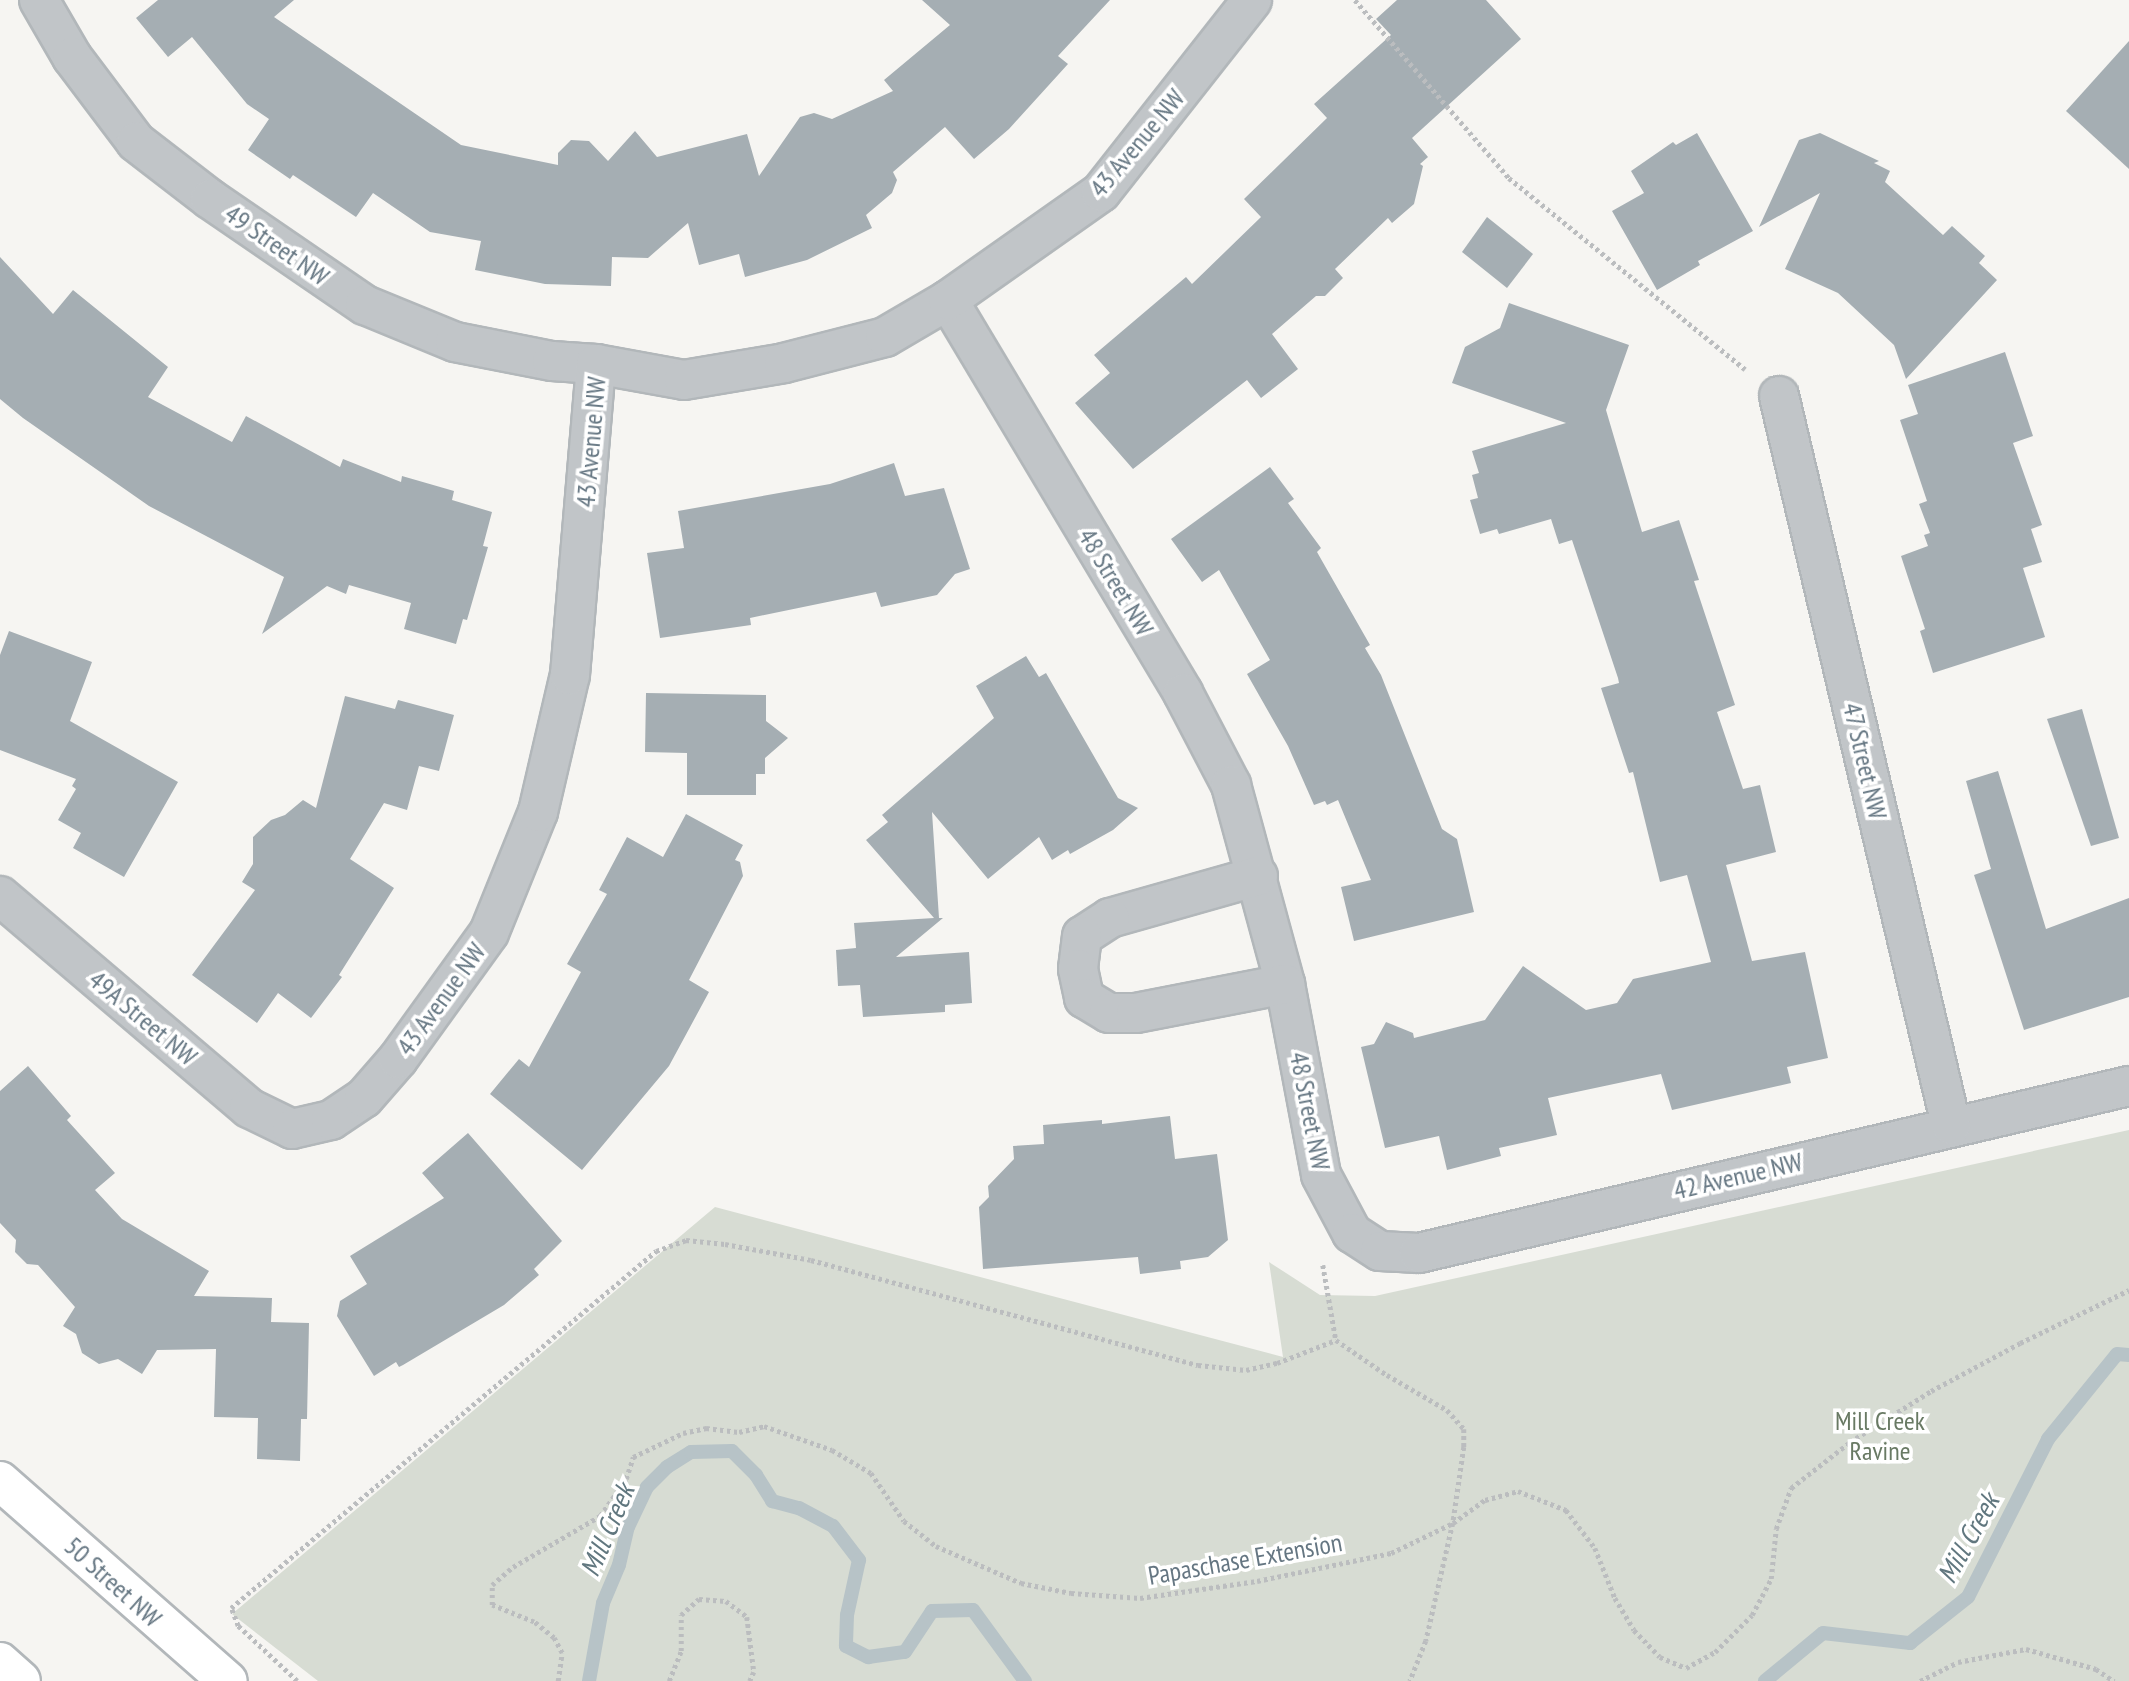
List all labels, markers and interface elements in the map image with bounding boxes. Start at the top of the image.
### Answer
street label: 43 Avenue NW [1083,83,1191,203]
street label: 49 Street NW [219,198,335,292]
street label: 43 Avenue NW [570,375,612,509]
street label: 48 Street NW [1072,523,1160,641]
street label: 47 Street NW [1836,699,1894,823]
street label: 43 Avenue NW [390,937,492,1061]
street label: 49A Street NW [82,964,204,1072]
street label: 48 Street NW [1283,1049,1337,1173]
street label: 42 Avenue NW [1670,1146,1806,1206]
park label: Mill Creek Ravine [1835,1405,1925,1466]
water label: Mill Creek [573,1479,641,1581]
water label: Mill Creek [1930,1488,2006,1588]
street label: Papaschase Extension [1146,1527,1344,1591]
street label: 50 Street NW [58,1530,168,1634]

